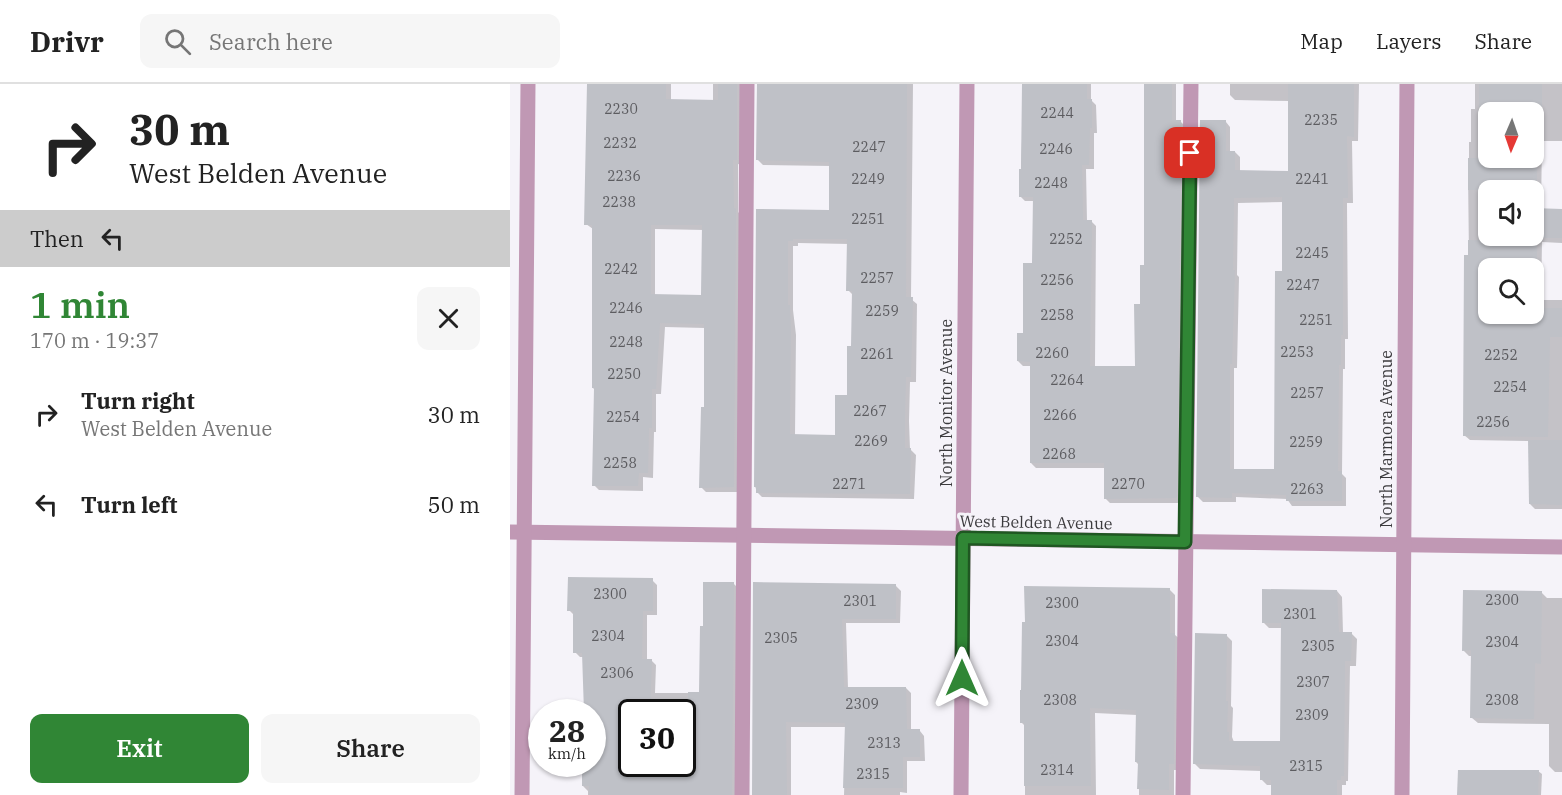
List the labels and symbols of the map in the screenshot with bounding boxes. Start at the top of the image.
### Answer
house number: 2230 [604,100,638,118]
north arrow [1478,102,1544,168]
house number: 2244 [1040,104,1074,122]
house number: 2235 [1304,111,1338,129]
pin [1164,127,1215,178]
house number: 2232 [603,134,637,152]
house number: 2247 [852,138,886,156]
house number: 2246 [1039,140,1073,158]
house number: 2236 [607,167,641,185]
house number: 2249 [851,170,885,188]
house number: 2241 [1295,170,1329,188]
house number: 2248 [1034,174,1068,192]
house number: 2238 [602,193,636,211]
house number: 2251 [851,210,885,228]
house number: 2252 [1049,230,1083,248]
house number: 2245 [1295,244,1329,262]
house number: 2242 [604,260,638,278]
house number: 2257 [860,269,894,287]
house number: 2256 [1040,271,1074,289]
house number: 2247 [1286,276,1320,294]
house number: 2246 [609,299,643,317]
house number: 2259 [865,302,899,320]
house number: 2258 [1040,306,1074,324]
house number: 2251 [1299,311,1333,329]
street label: North Monitor Avenue [936,319,956,487]
house number: 2248 [609,333,643,351]
house number: 2253 [1280,343,1314,361]
house number: 2260 [1035,344,1069,362]
house number: 2261 [860,345,894,363]
house number: 2252 [1484,346,1518,364]
street label: North Marmora Avenue [1376,350,1396,528]
house number: 2250 [607,365,641,383]
house number: 2264 [1050,371,1084,389]
house number: 2254 [1493,378,1527,396]
house number: 2257 [1290,384,1324,402]
house number: 2267 [853,402,887,420]
house number: 2266 [1043,406,1077,424]
house number: 2254 [606,408,640,426]
house number: 2256 [1476,413,1510,431]
house number: 2269 [854,432,888,450]
house number: 2259 [1289,433,1323,451]
house number: 2268 [1042,445,1076,463]
house number: 2258 [603,454,637,472]
house number: 2271 [832,475,866,493]
house number: 2270 [1111,475,1145,493]
house number: 2263 [1290,480,1324,498]
street label: West Belden Avenue [959,511,1113,533]
house number: 2300 [593,585,627,603]
house number: 2300 [1485,591,1519,609]
house number: 2301 [843,592,877,610]
house number: 2300 [1045,594,1079,612]
house number: 2301 [1283,605,1317,623]
house number: 2304 [591,627,625,645]
house number: 2305 [764,629,798,647]
house number: 2304 [1045,632,1079,650]
house number: 2304 [1485,633,1519,651]
house number: 2305 [1301,637,1335,655]
position arrow [930,646,994,710]
house number: 2306 [600,664,634,682]
house number: 2307 [1296,673,1330,691]
house number: 2308 [1043,691,1077,709]
house number: 2308 [1485,691,1519,709]
house number: 2309 [845,695,879,713]
speed limit sign: 30 [618,699,696,777]
house number: 2309 [1295,706,1329,724]
house number: 2313 [867,734,901,752]
house number: 2315 [1289,757,1323,775]
house number: 2314 [1040,761,1074,779]
house number: 2315 [856,765,890,783]

